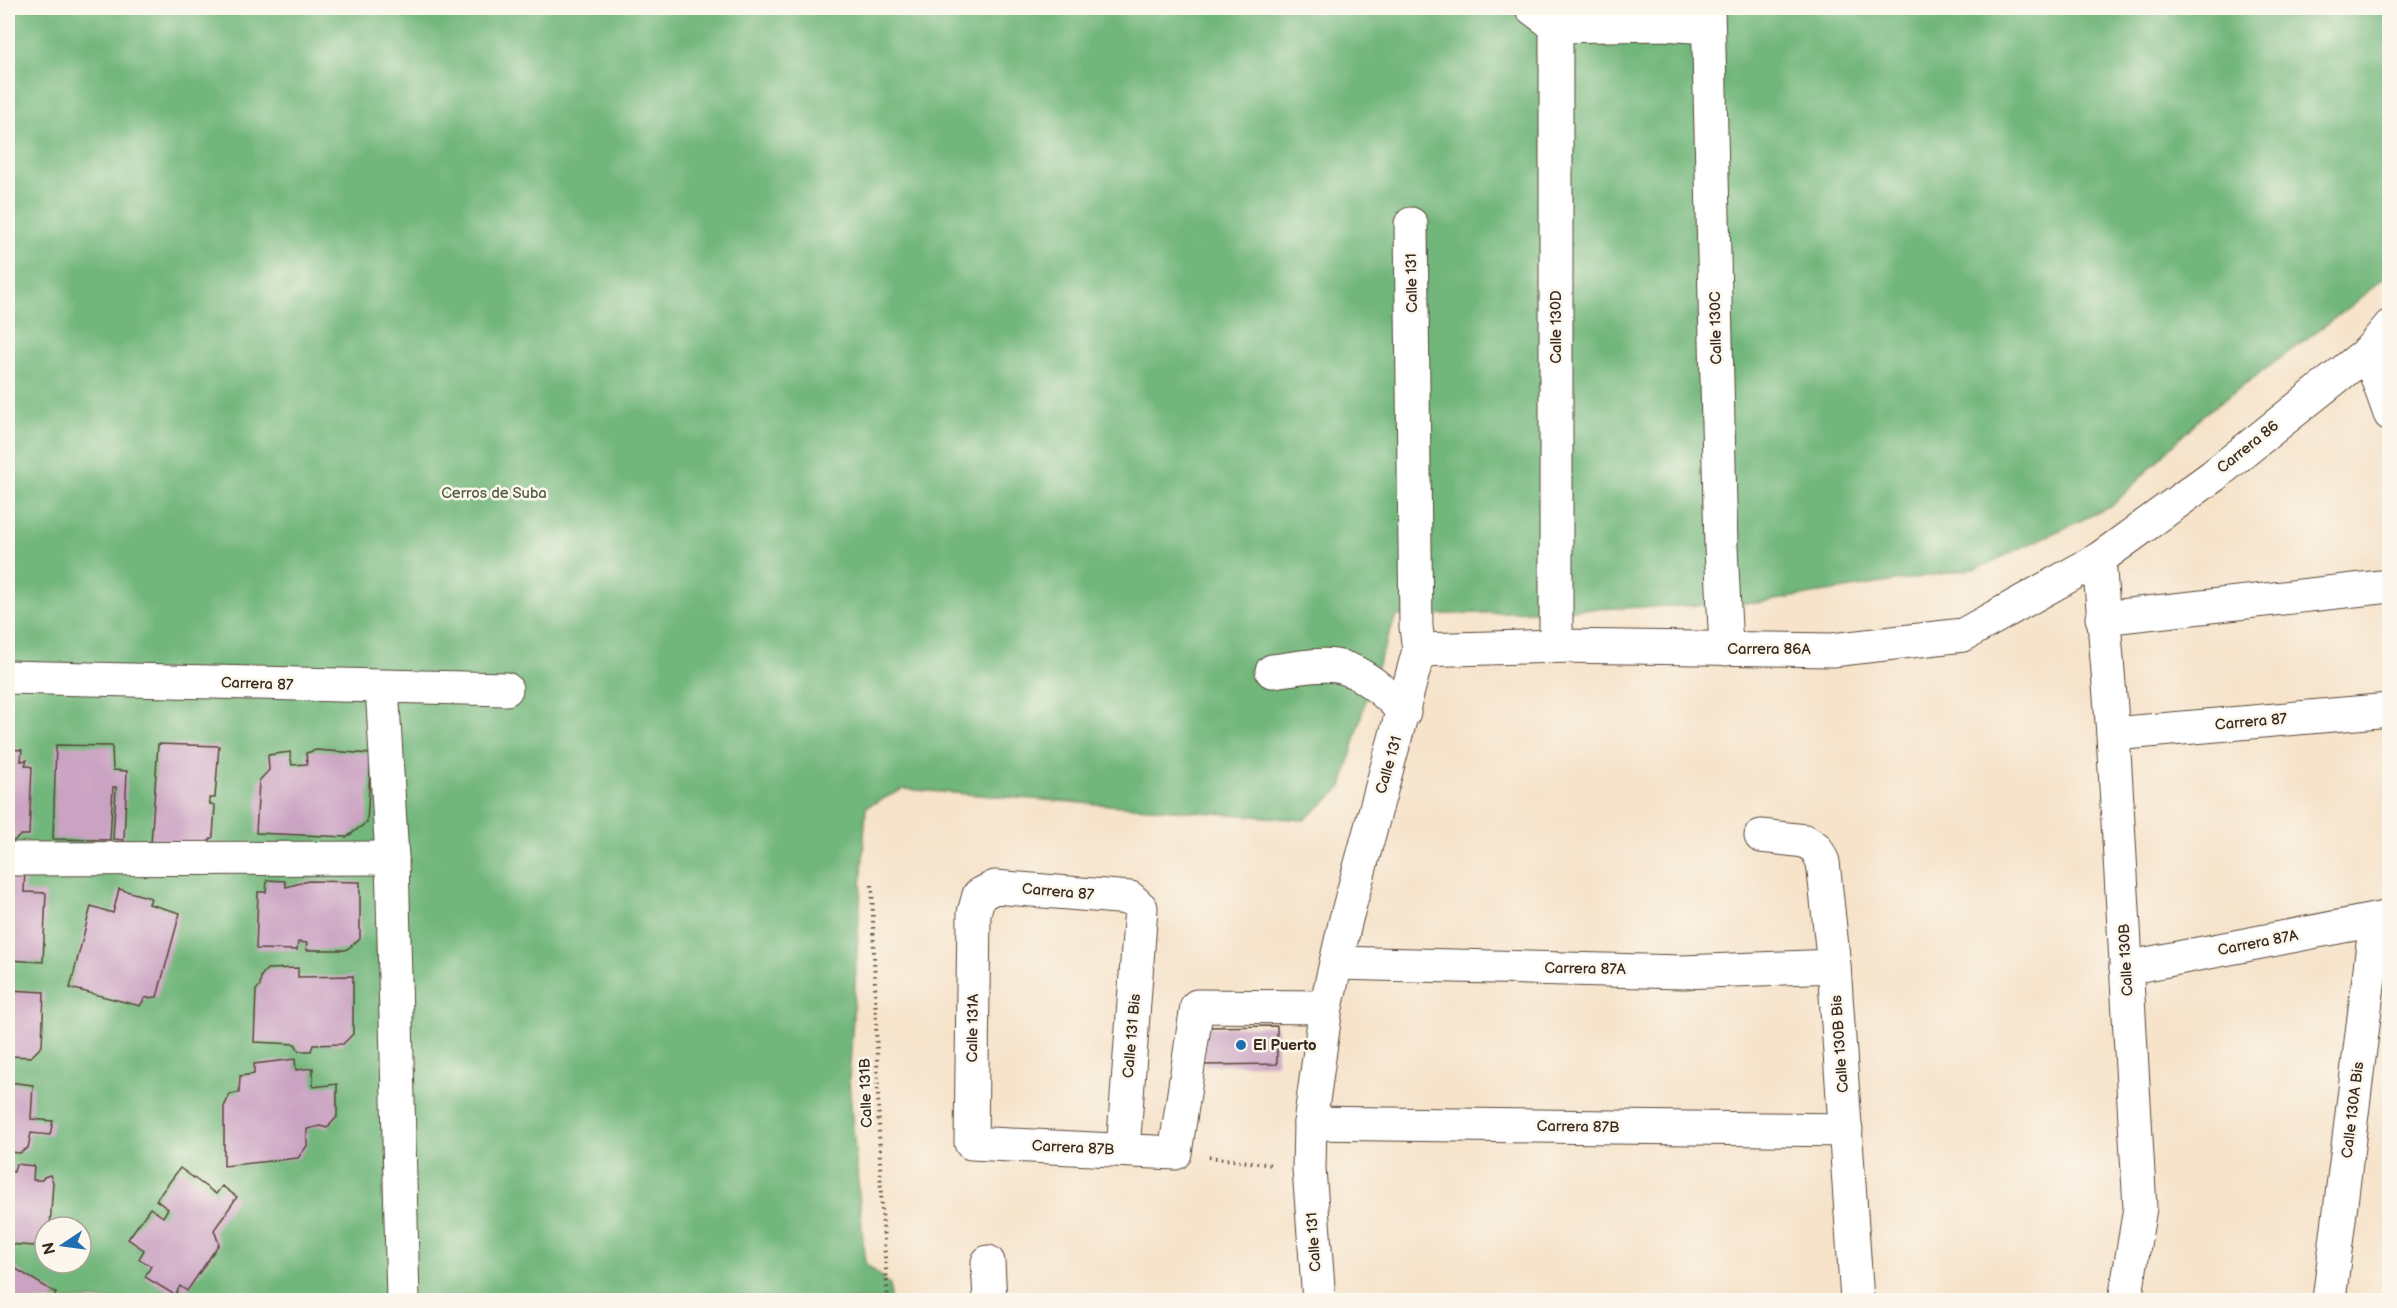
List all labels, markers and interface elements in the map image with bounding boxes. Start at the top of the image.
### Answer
street label: Calle 131 [1402,253,1422,313]
street label: Calle 130D [1547,290,1566,364]
street label: Calle 130C [1706,291,1726,365]
street label: Carrera 86 [2213,416,2283,478]
park label: Cerros de Suba [441,484,547,503]
street label: Carrera 86A [1727,640,1811,659]
street label: Carrera 87 [221,673,294,695]
street label: Carrera 87 [2214,709,2288,735]
street label: Calle 131 [1372,734,1406,796]
street label: Carrera 87 [1021,879,1095,905]
street label: Calle 130B [2115,923,2137,997]
street label: Carrera 87A [2216,926,2301,960]
street label: Carrera 87A [1544,959,1627,979]
street label: Calle 131 Bis [1119,992,1145,1079]
street label: Calle 131A [963,993,983,1063]
street label: Calle 130B Bis [1827,994,1853,1094]
place label: El Puerto [1253,1036,1317,1055]
marker: El Puerto [1234,1038,1248,1052]
street label: Calle 131B [855,1058,877,1128]
street label: Calle 130A Bis [2338,1060,2368,1159]
street label: Carrera 87B [1537,1117,1619,1137]
street label: Carrera 87B [1031,1136,1115,1160]
street label: Calle 131 [1302,1212,1326,1272]
north arrow [33,1215,93,1275]
text: N [39,1240,60,1256]

